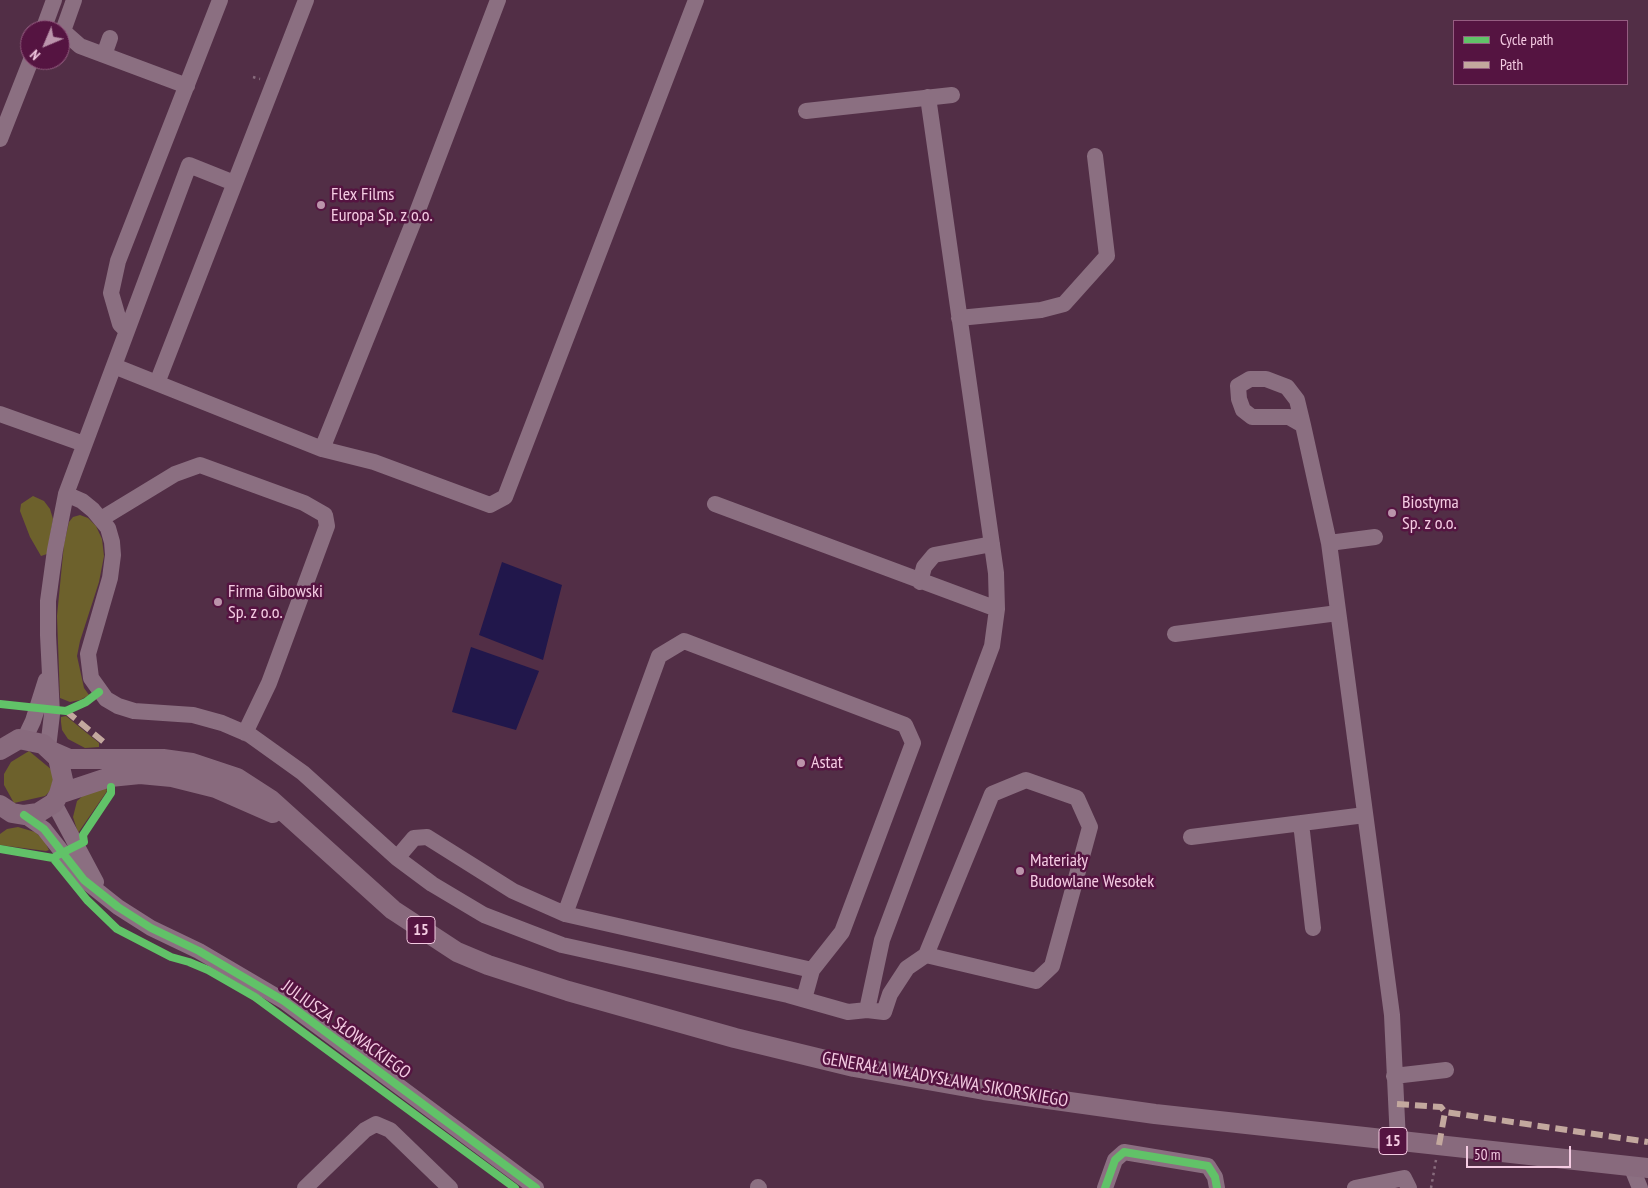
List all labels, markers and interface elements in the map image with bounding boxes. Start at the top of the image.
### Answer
north arrow [20,20,70,70]
legend [1453,20,1628,85]
text: Cycle path [1500,30,1553,49]
text: N [26,46,44,64]
text: Path [1500,55,1523,74]
place label: Flex Films Europa Sp. z o.o. [331,184,433,226]
marker: Flex Films Europa Sp. z o.o. [315,199,327,211]
place label: Biostyma Sp. z o.o. [1402,492,1459,534]
marker: Biostyma Sp. z o.o. [1386,507,1398,519]
place label: Firma Gibowski Sp. z o.o. [228,581,323,624]
marker: Firma Gibowski Sp. z o.o. [212,596,224,608]
place label: Astat [811,752,843,774]
marker: Astat [795,757,807,769]
place label: Materiały Budowlane Wesołek [1030,850,1154,892]
marker: Materiały Budowlane Wesołek [1014,865,1026,877]
road number: 15 [407,916,435,944]
street label: JULIUSZA SŁOWACKIEGO [277,976,415,1084]
street label: GENERAŁA WŁADYSŁAWA SIKORSKIEGO [820,1048,1070,1112]
road number: 15 [1379,1128,1407,1154]
scale bar [1468,1136,1573,1168]
text: 50 m [1474,1145,1500,1164]

